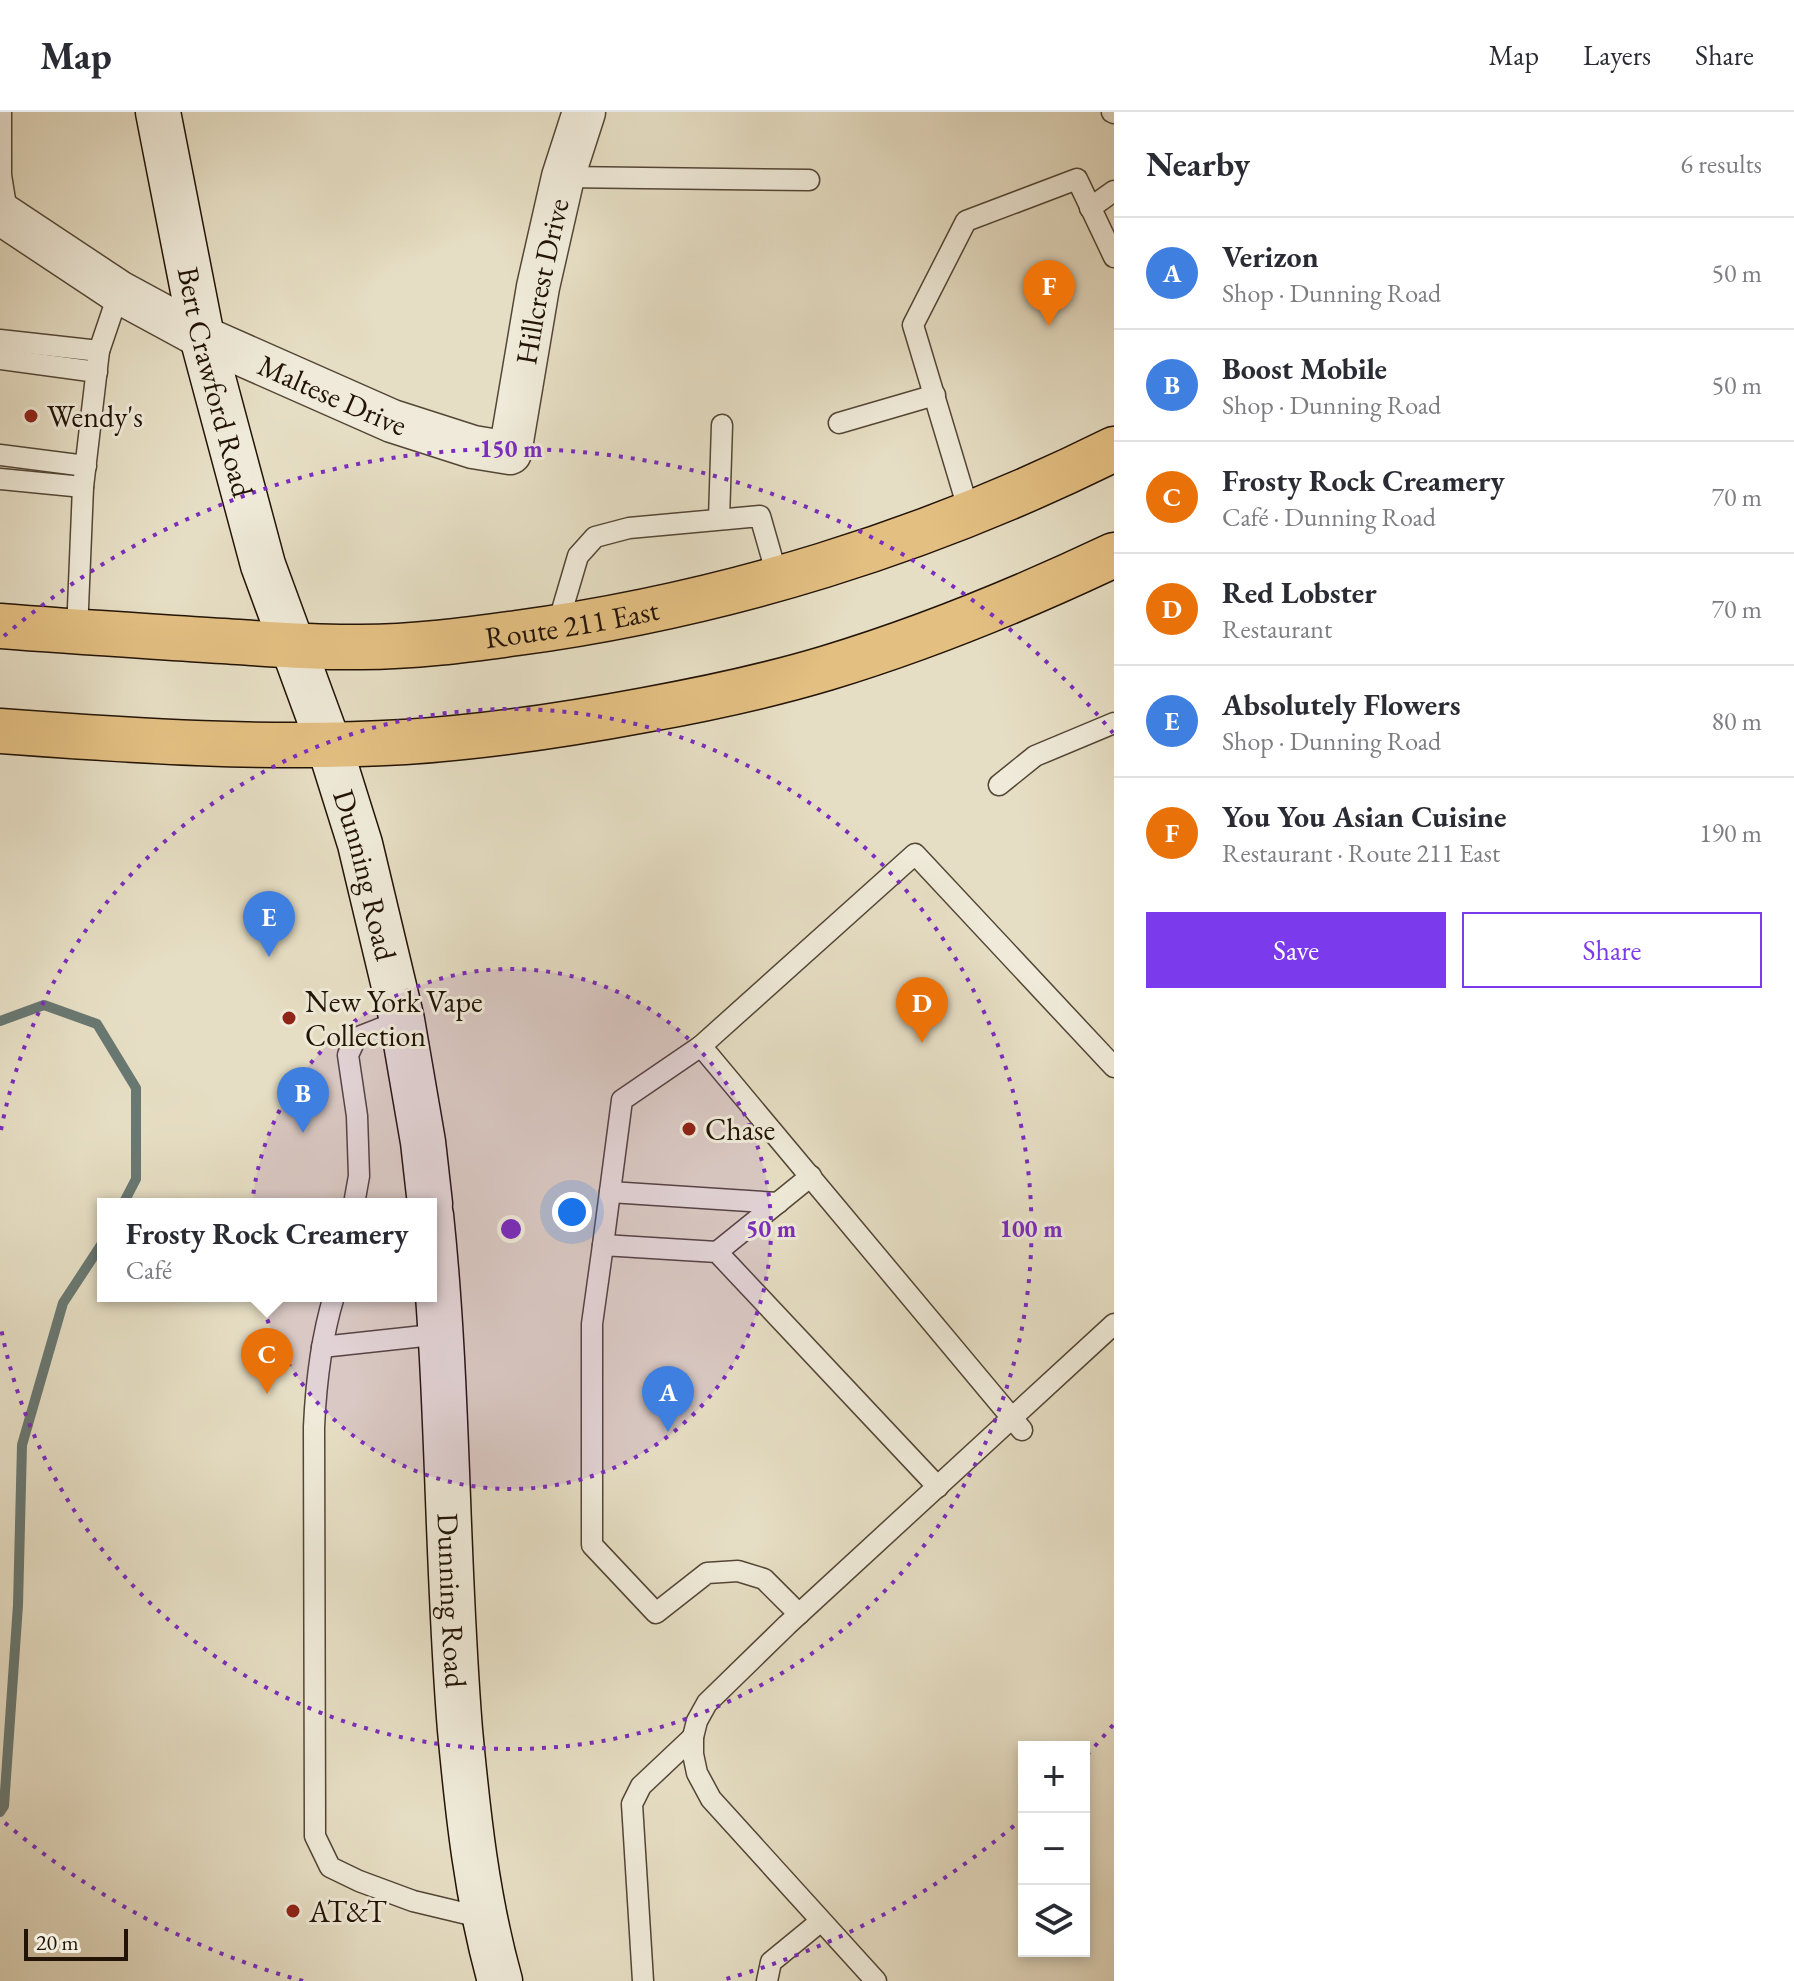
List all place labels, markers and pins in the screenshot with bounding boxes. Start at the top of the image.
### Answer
pin: F [1023,260,1075,326]
place label: Wendy's [47,397,143,436]
marker: Wendy's [22,407,40,425]
pin: E [243,891,295,957]
pin: D [896,977,948,1043]
place label: New York Vape Collection [305,982,483,1055]
marker: New York Vape Collection [280,1009,298,1027]
pin: B [277,1067,329,1133]
place label: Chase [705,1110,775,1149]
marker: Chase [680,1120,698,1138]
centre of rings [497,1215,525,1243]
pin: C [241,1328,293,1394]
pin: A [642,1366,694,1432]
place label: AT&T [308,1892,387,1931]
marker: AT&T [284,1902,302,1920]

